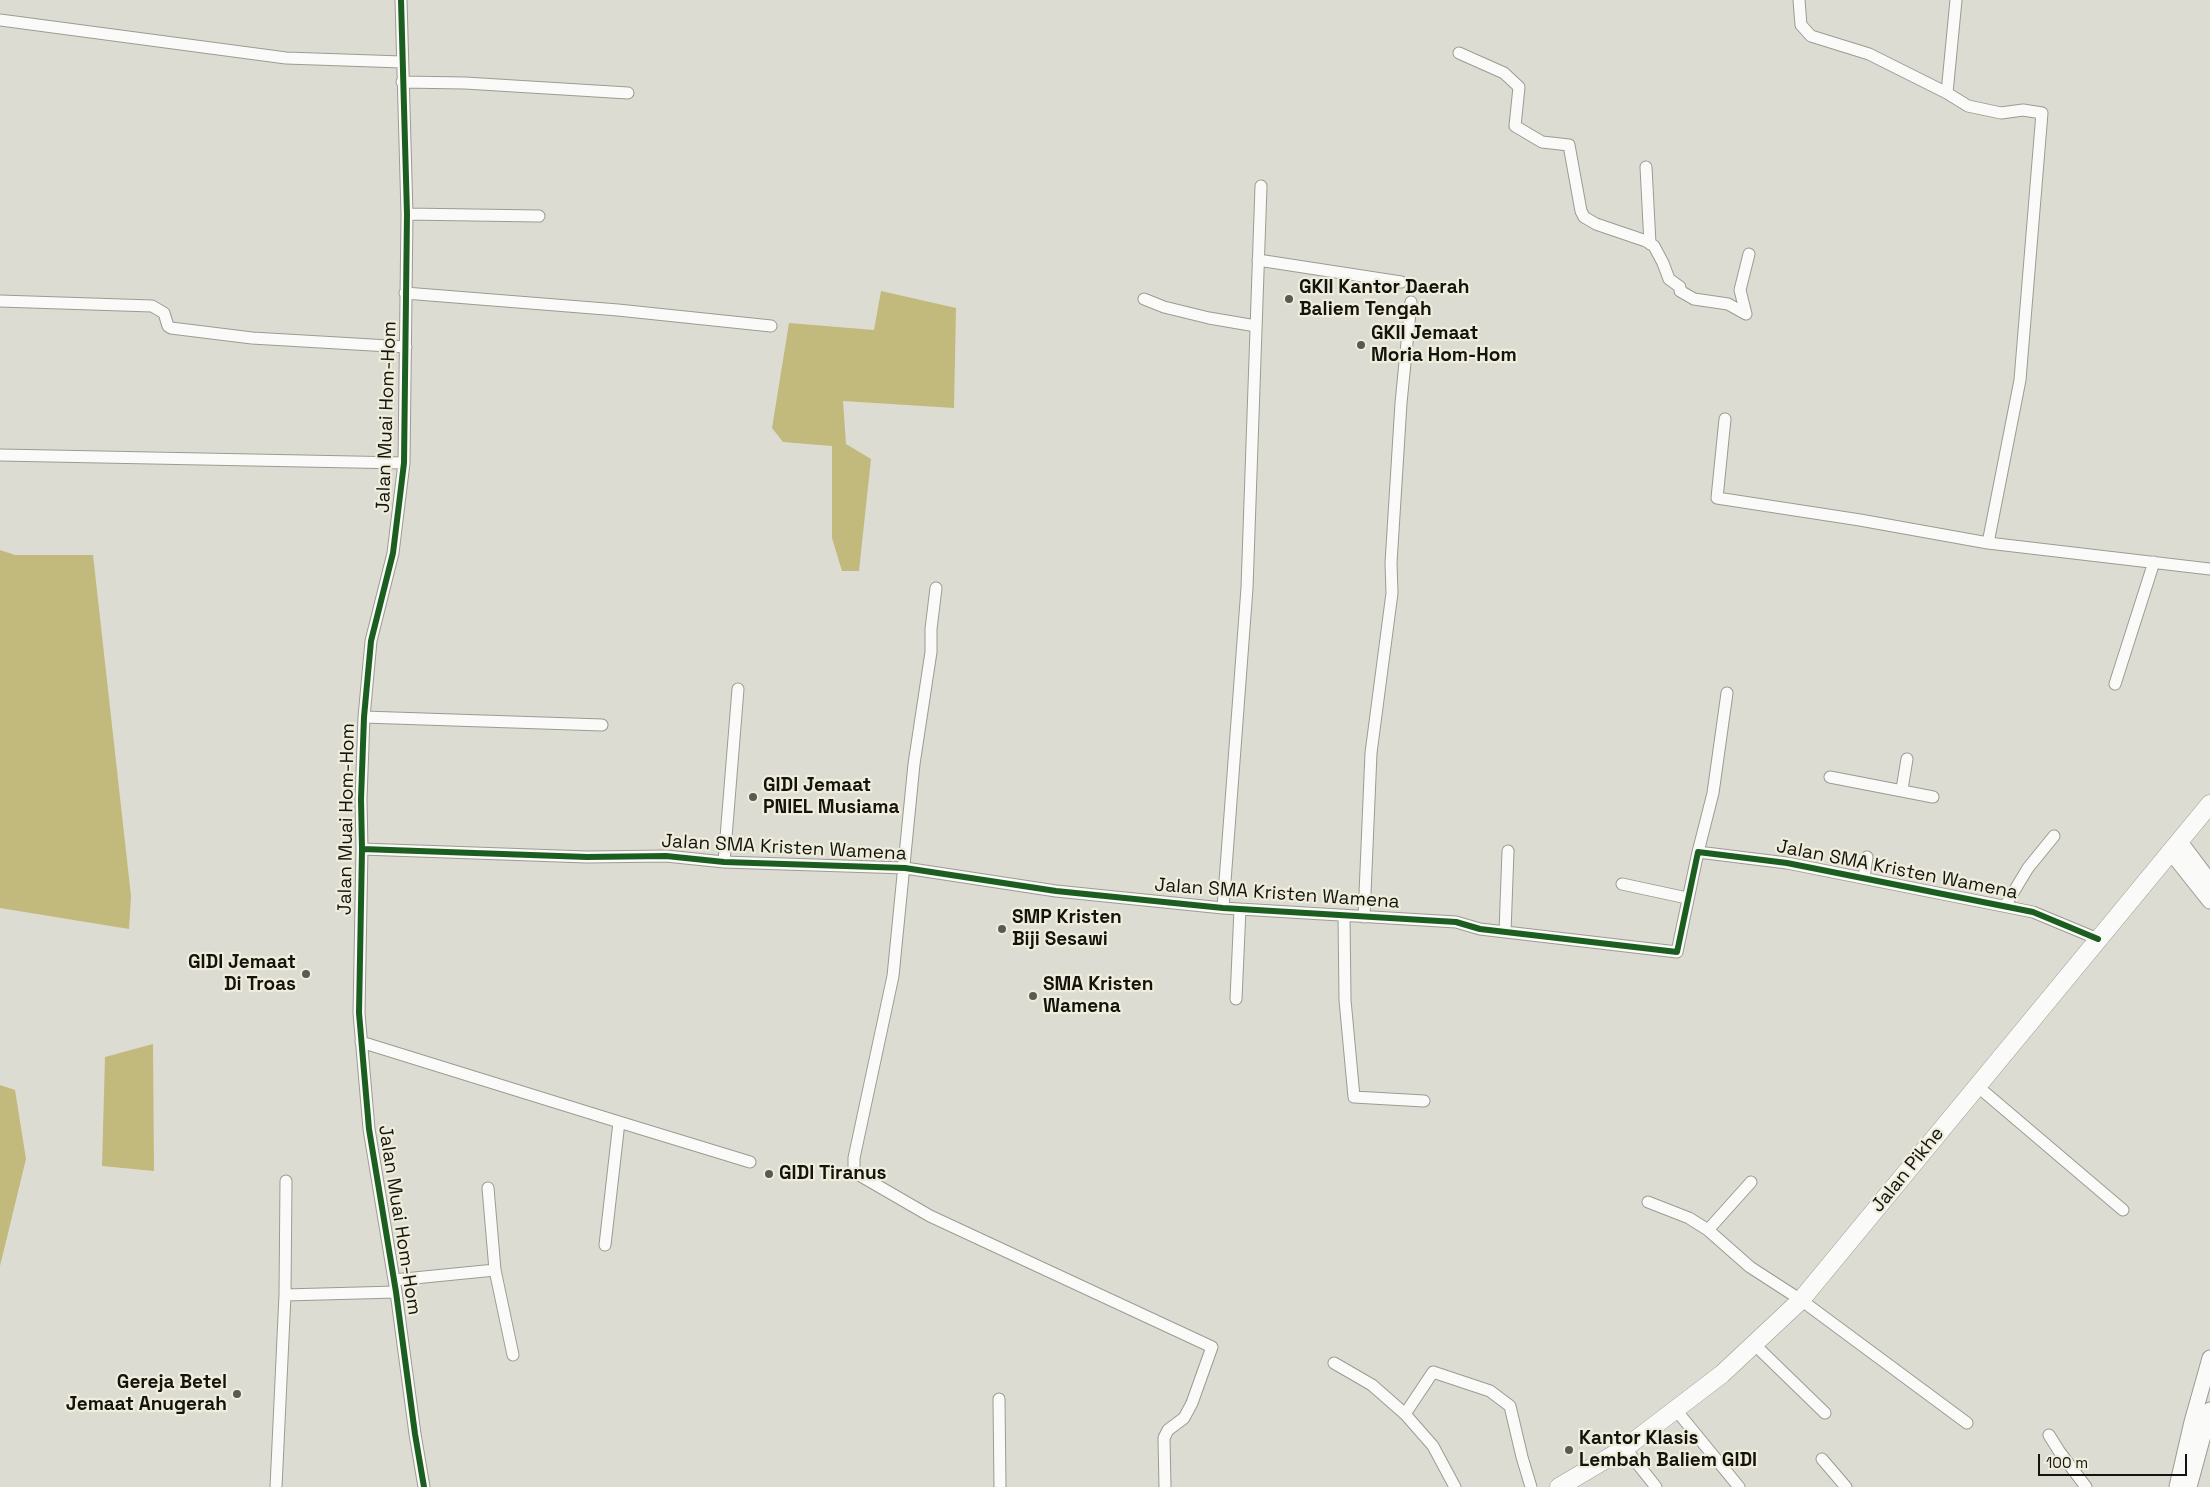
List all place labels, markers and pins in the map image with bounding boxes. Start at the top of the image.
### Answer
place label: GKII Kantor Daerah Baliem Tengah [1299,277,1469,321]
marker: GKII Kantor Daerah Baliem Tengah [1283,293,1295,305]
place label: GKII Jemaat Moria Hom-Hom [1371,323,1517,367]
marker: GKII Jemaat Moria Hom-Hom [1355,339,1367,351]
place label: GIDI Jemaat PNIEL Musiama [763,775,900,819]
marker: GIDI Jemaat PNIEL Musiama [747,791,759,803]
place label: SMP Kristen Biji Sesawi [1012,907,1122,951]
marker: SMP Kristen Biji Sesawi [996,923,1008,935]
place label: GIDI Jemaat Di Troas [188,952,296,996]
marker: GIDI Jemaat Di Troas [300,968,312,980]
place label: SMA Kristen Wamena [1043,974,1153,1018]
marker: SMA Kristen Wamena [1027,990,1039,1002]
place label: GIDI Tiranus [779,1163,887,1185]
marker: GIDI Tiranus [763,1168,775,1180]
place label: Gereja Betel Jemaat Anugerah [66,1372,227,1416]
marker: Gereja Betel Jemaat Anugerah [231,1388,243,1400]
place label: Kantor Klasis Lembah Baliem GIDI [1579,1428,1757,1472]
marker: Kantor Klasis Lembah Baliem GIDI [1563,1444,1575,1456]

